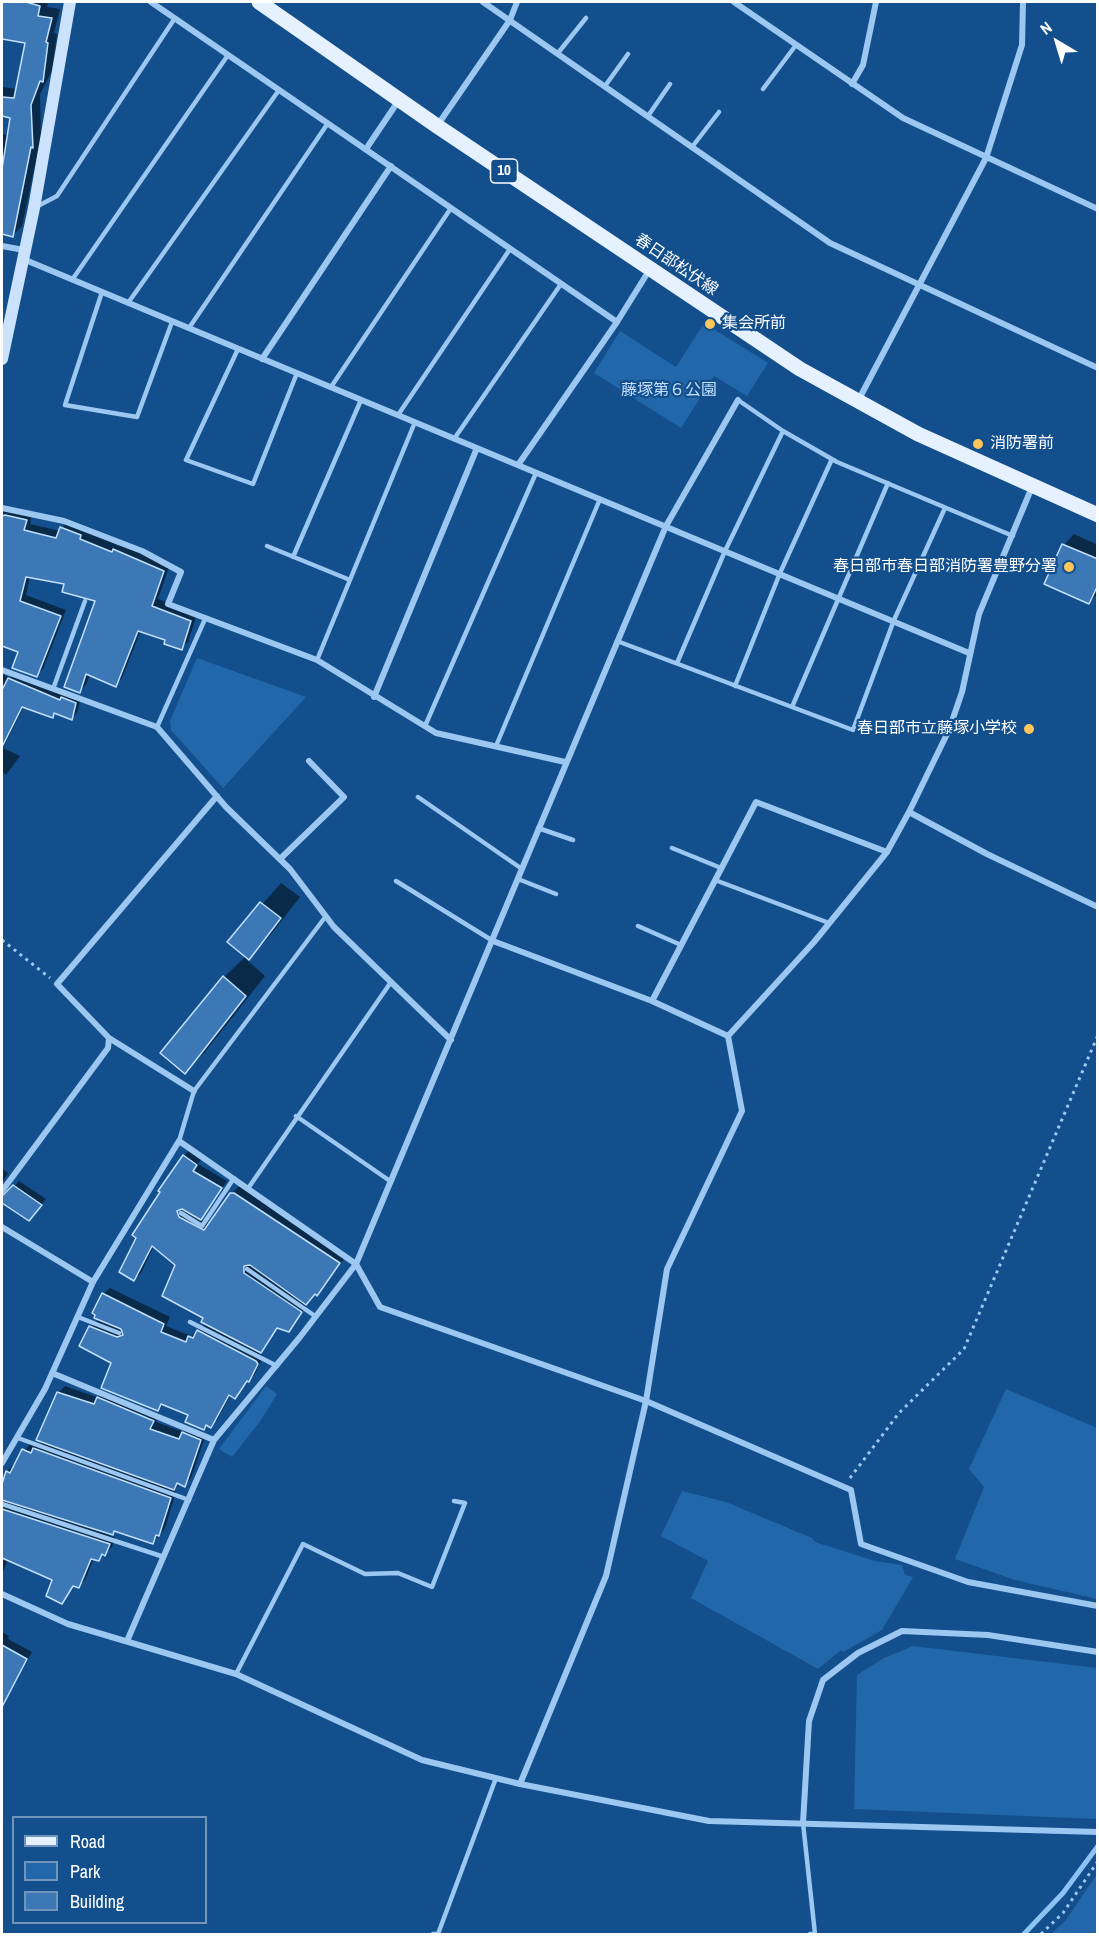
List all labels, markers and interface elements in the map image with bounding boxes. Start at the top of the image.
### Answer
north arrow [1027,12,1087,72]
text: N [1035,16,1056,39]
road number: 10 [490,159,518,183]
street label: 春日部松伏線 [631,230,721,300]
place label: 集会所前 [722,314,786,334]
marker: 集会所前 [703,317,717,331]
park label: 藤塚第６公園 [621,381,717,401]
place label: 消防署前 [990,434,1054,454]
marker: 消防署前 [971,437,985,451]
place label: 春日部市春日部消防署豊野分署 [833,557,1057,577]
marker: 春日部市春日部消防署豊野分署 [1062,560,1076,574]
place label: 春日部市立藤塚小学校 [857,719,1017,739]
marker: 春日部市立藤塚小学校 [1022,722,1036,736]
legend [12,1816,207,1924]
text: Road [70,1829,105,1854]
text: Park [70,1859,100,1884]
text: Building [70,1889,124,1914]

